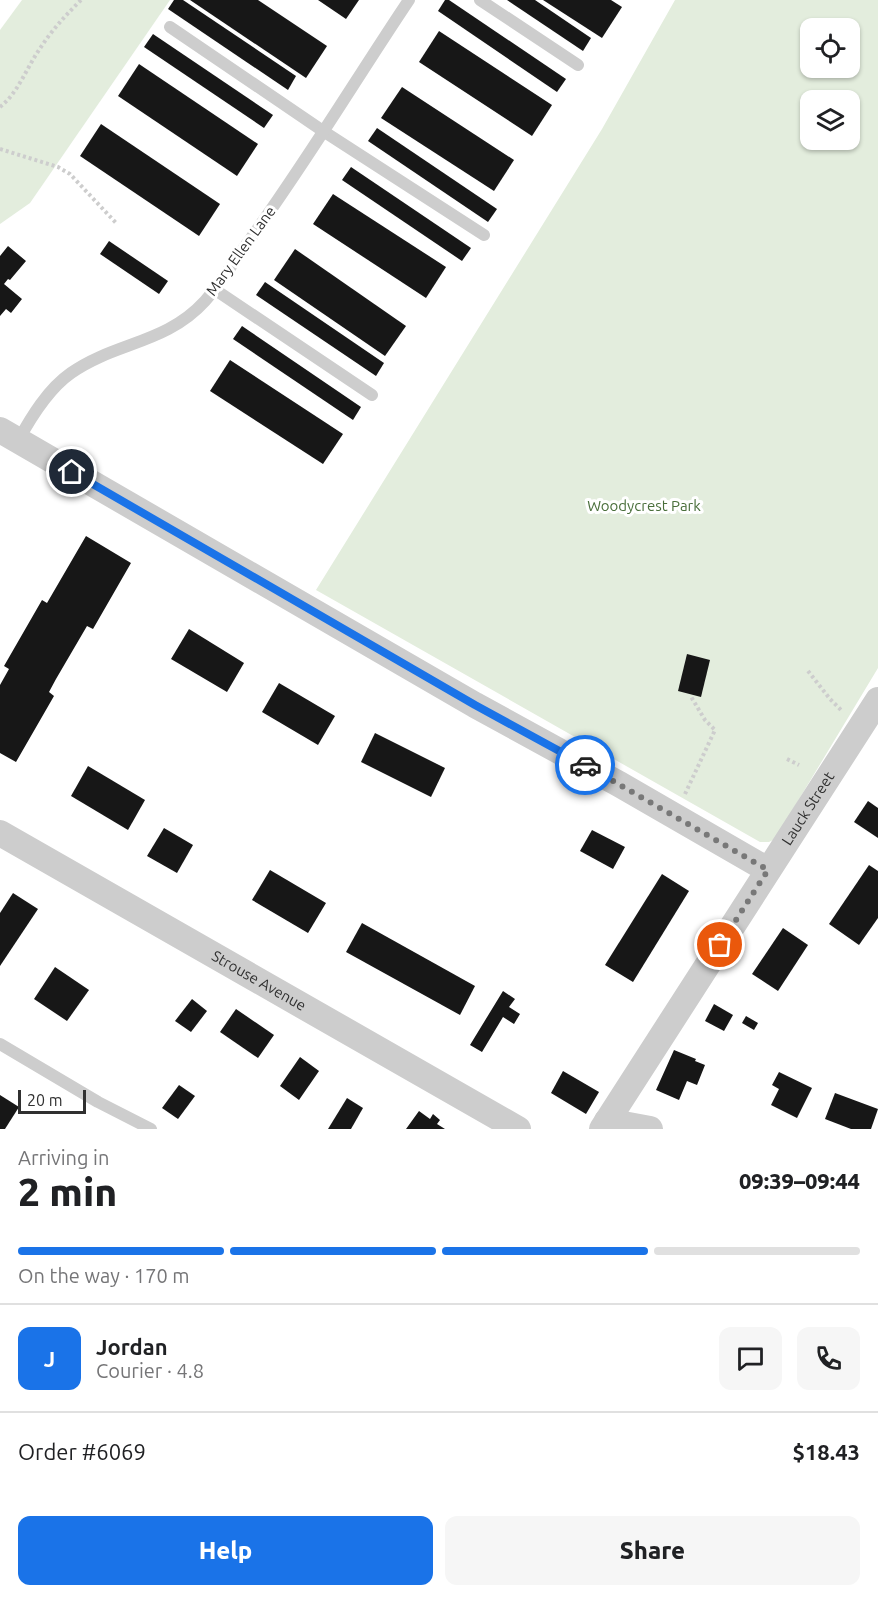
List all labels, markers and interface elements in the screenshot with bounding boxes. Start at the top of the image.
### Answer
map controls [800,18,860,150]
button: locate [800,18,860,78]
button: layers [800,90,860,150]
street label: Mary Ellen Lane [203,203,279,299]
pin [46,446,97,497]
icon: home [55,455,88,488]
park label: Woodycrest Park [587,497,701,514]
courier [555,735,615,795]
icon: car [569,749,602,782]
street label: Lauck Street [778,768,838,848]
pin [694,919,745,970]
icon: bag [703,928,736,961]
street label: Strouse Avenue [209,947,309,1014]
scale bar [18,1087,86,1114]
text: 20 m [27,1091,63,1109]
text: Arriving in [18,1146,109,1169]
text: 09:39–09:44 [739,1168,860,1193]
text: 2 min [18,1170,117,1213]
text: On the way · 170 m [18,1264,190,1287]
button: chat [719,1327,782,1390]
button: phone [797,1327,860,1390]
text: Jordan [96,1334,168,1359]
text: J [44,1346,55,1371]
text: Courier · 4.8 [96,1359,204,1382]
text: Order #6069 [18,1439,146,1464]
text: $18.43 [793,1439,860,1464]
button: Help [18,1516,433,1585]
button: Share [445,1516,860,1585]

